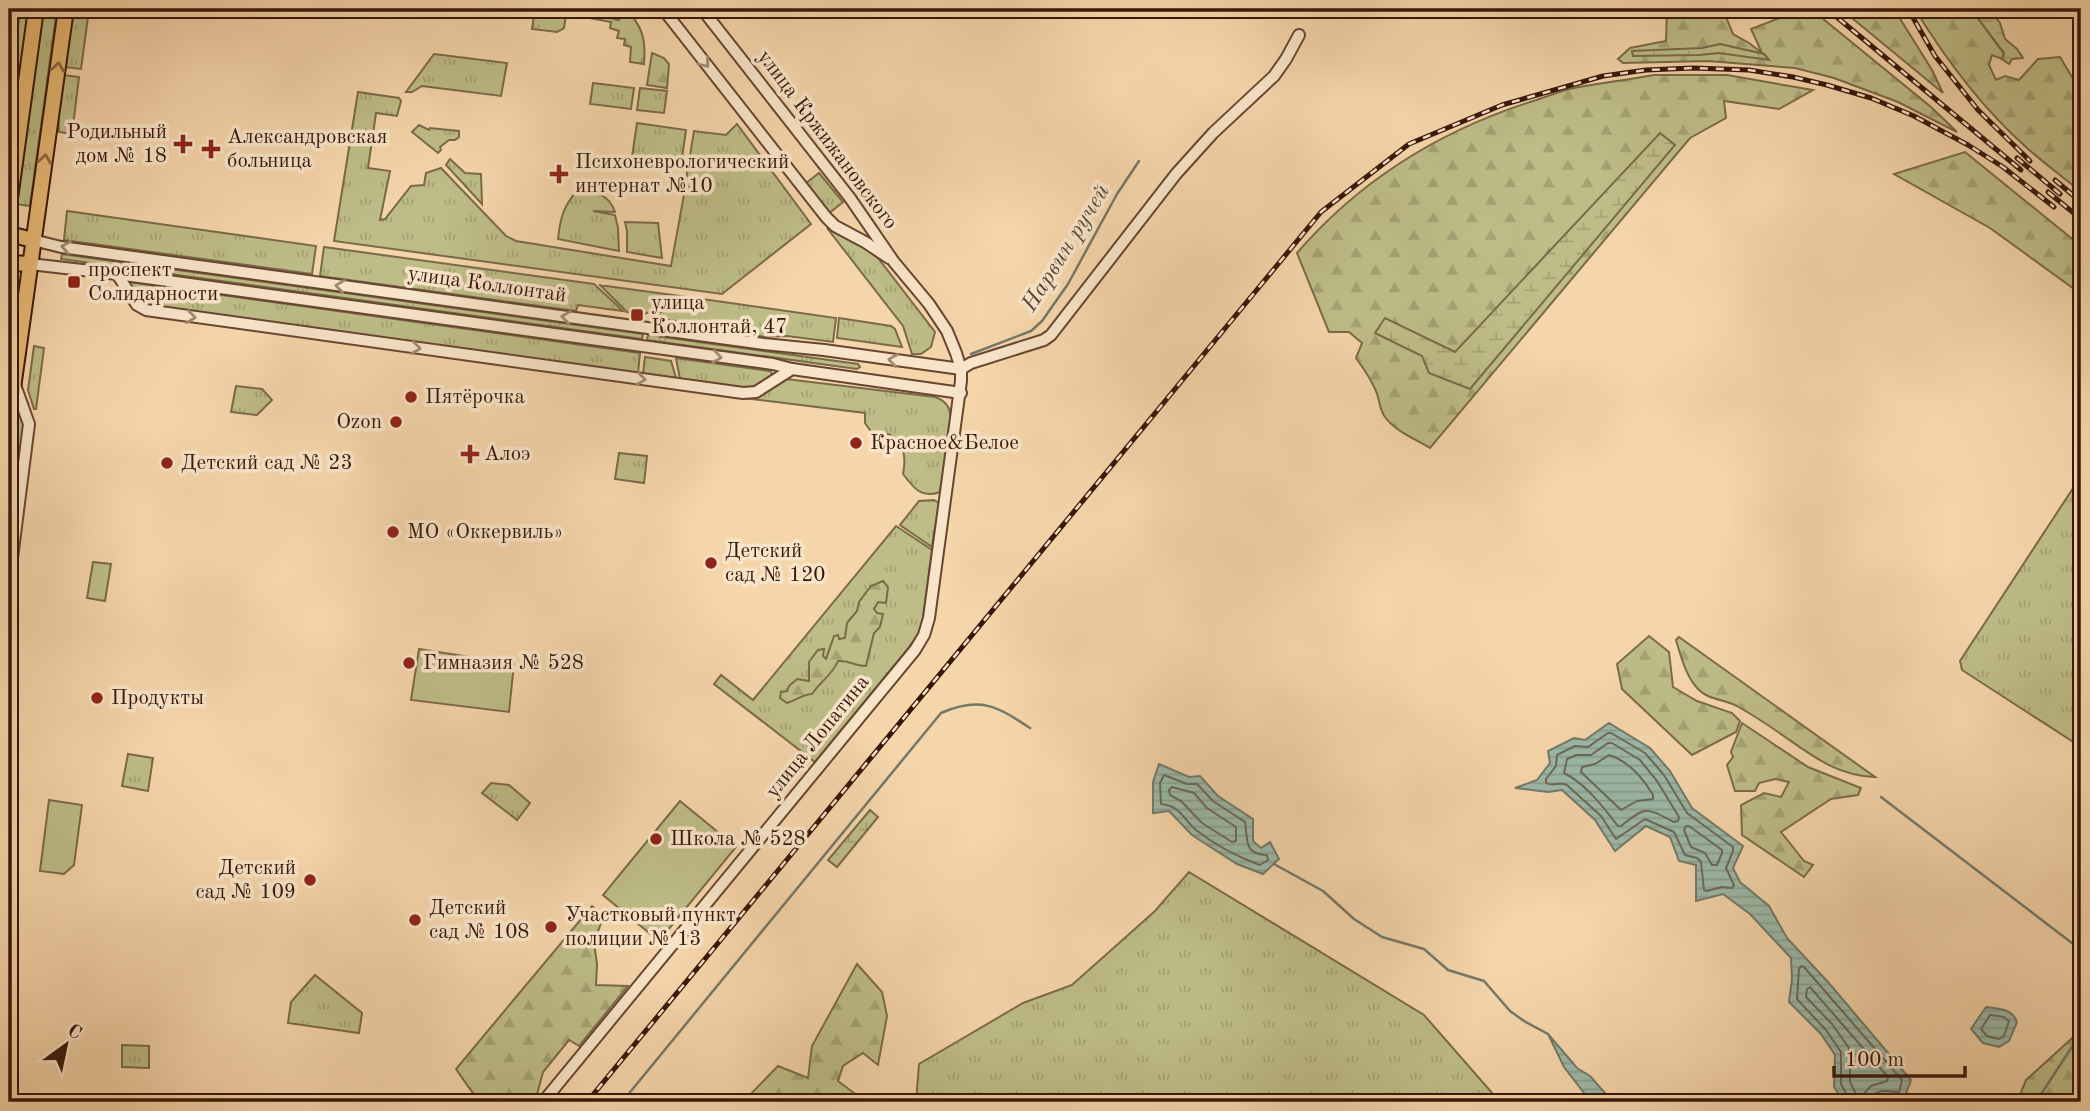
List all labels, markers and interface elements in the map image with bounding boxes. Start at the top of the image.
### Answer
street label: улица Кржижановского [753,47,901,233]
one-way arrow [697,55,710,67]
one-way arrow [50,61,65,73]
place label: Родильный дом № 18 [67,122,167,167]
place label: Александровская больница [227,127,388,172]
marker: Родильный дом № 18 [173,134,193,154]
marker: Александровская больница [201,139,221,159]
place label: Психоневрологический интернат №10 [575,152,789,197]
one-way arrow [37,153,52,164]
marker: Психоневрологический интернат №10 [549,164,569,184]
water label: Нарвин ручей [1017,180,1115,317]
one-way arrow [61,241,73,256]
place label: проспект Солидарности [88,260,218,305]
street label: улица Коллонтай [406,263,568,307]
marker: проспект Солидарности [66,274,82,290]
one-way arrow [334,279,346,294]
place label: улица Коллонтай, 47 [651,293,788,338]
marker: улица Коллонтай, 47 [629,307,645,323]
one-way arrow [185,309,196,324]
one-way arrow [560,309,572,324]
one-way arrow [410,341,422,356]
one-way arrow [711,349,722,364]
one-way arrow [888,353,899,368]
one-way arrow [635,372,647,387]
place label: Пятёрочка [425,387,525,408]
marker: Пятёрочка [403,389,419,405]
place label: Ozon [336,412,382,433]
marker: Ozon [388,414,404,430]
place label: Красное&Белое [870,433,1019,454]
marker: Красное&Белое [848,435,864,451]
place label: Алоэ [484,444,530,465]
marker: Алоэ [462,446,478,462]
place label: Детский сад № 23 [181,453,353,474]
marker: Детский сад № 23 [159,455,175,471]
place label: МО «Оккервиль» [407,522,563,543]
marker: МО «Оккервиль» [385,524,401,540]
place label: Детский сад № 120 [725,541,826,586]
marker: Детский сад № 120 [703,555,719,571]
place label: Гимназия № 528 [423,653,584,674]
marker: Гимназия № 528 [401,655,417,671]
street label: улица Лопатина [762,672,874,802]
place label: Продукты [111,688,204,709]
marker: Продукты [89,690,105,706]
place label: Школа № 528 [670,829,806,850]
marker: Школа № 528 [648,831,664,847]
place label: Детский сад № 109 [195,858,296,903]
marker: Детский сад № 109 [302,872,318,888]
place label: Детский сад № 108 [429,898,530,943]
place label: Участковый пункт полиции № 13 [565,905,736,950]
marker: Детский сад № 108 [407,912,423,928]
marker: Участковый пункт полиции № 13 [543,919,559,935]
north arrow [32,1010,102,1080]
text: С [63,1021,84,1044]
scale bar [1834,1034,1966,1078]
text: 100 m [1845,1050,1904,1071]

